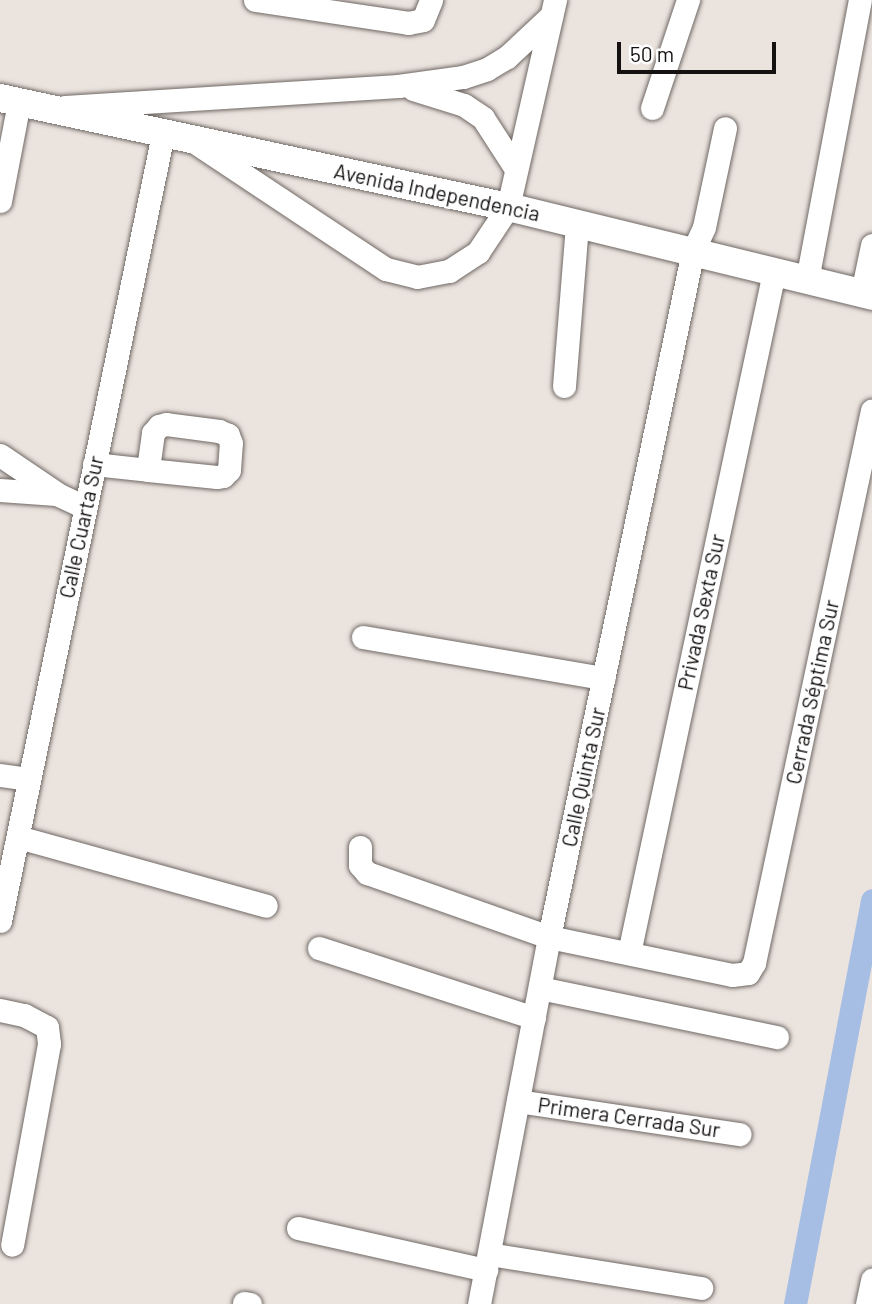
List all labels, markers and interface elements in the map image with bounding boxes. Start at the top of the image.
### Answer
scale bar [620,28,779,72]
text: 50 m [630,41,674,66]
street label: Avenida Independencia [332,158,542,226]
street label: Calle Cuarta Sur [54,454,108,600]
street label: Privada Sexta Sur [672,532,730,692]
street label: Cerrada Séptima Sur [780,598,844,786]
street label: Calle Quinta Sur [556,705,610,849]
street label: Primera Cerrada Sur [536,1092,722,1142]

